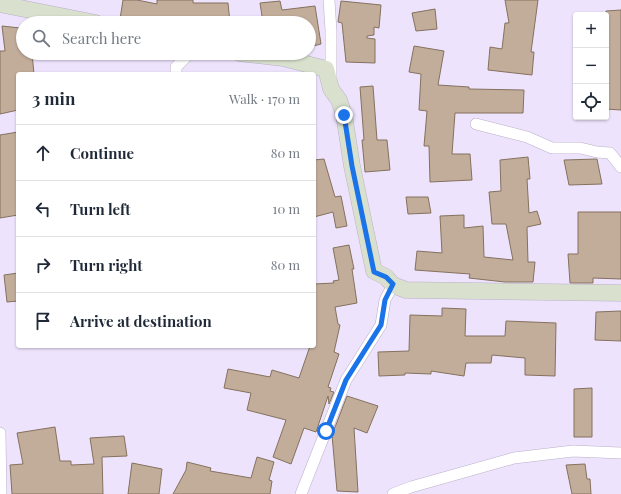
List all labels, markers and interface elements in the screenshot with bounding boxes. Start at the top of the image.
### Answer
map controls [573,12,609,120]
button: + [573,12,609,48]
search box [16,16,316,60]
icon: search [30,27,52,49]
text: Search here [62,28,141,48]
button: − [573,48,609,84]
button: locate [573,84,609,120]
text: 3 min [32,87,75,109]
text: Walk · 170 m [229,90,300,107]
route end [335,106,353,124]
icon: ahead [32,142,54,164]
text: Continue [70,143,134,163]
text: 80 m [271,144,300,161]
icon: left [32,198,54,220]
text: Turn left [70,199,131,219]
text: 10 m [273,200,300,217]
icon: right [32,254,54,276]
text: Turn right [70,255,143,275]
text: 80 m [271,256,300,273]
icon: arrive [32,310,54,332]
text: Arrive at destination [70,311,212,331]
route start [317,422,335,440]

